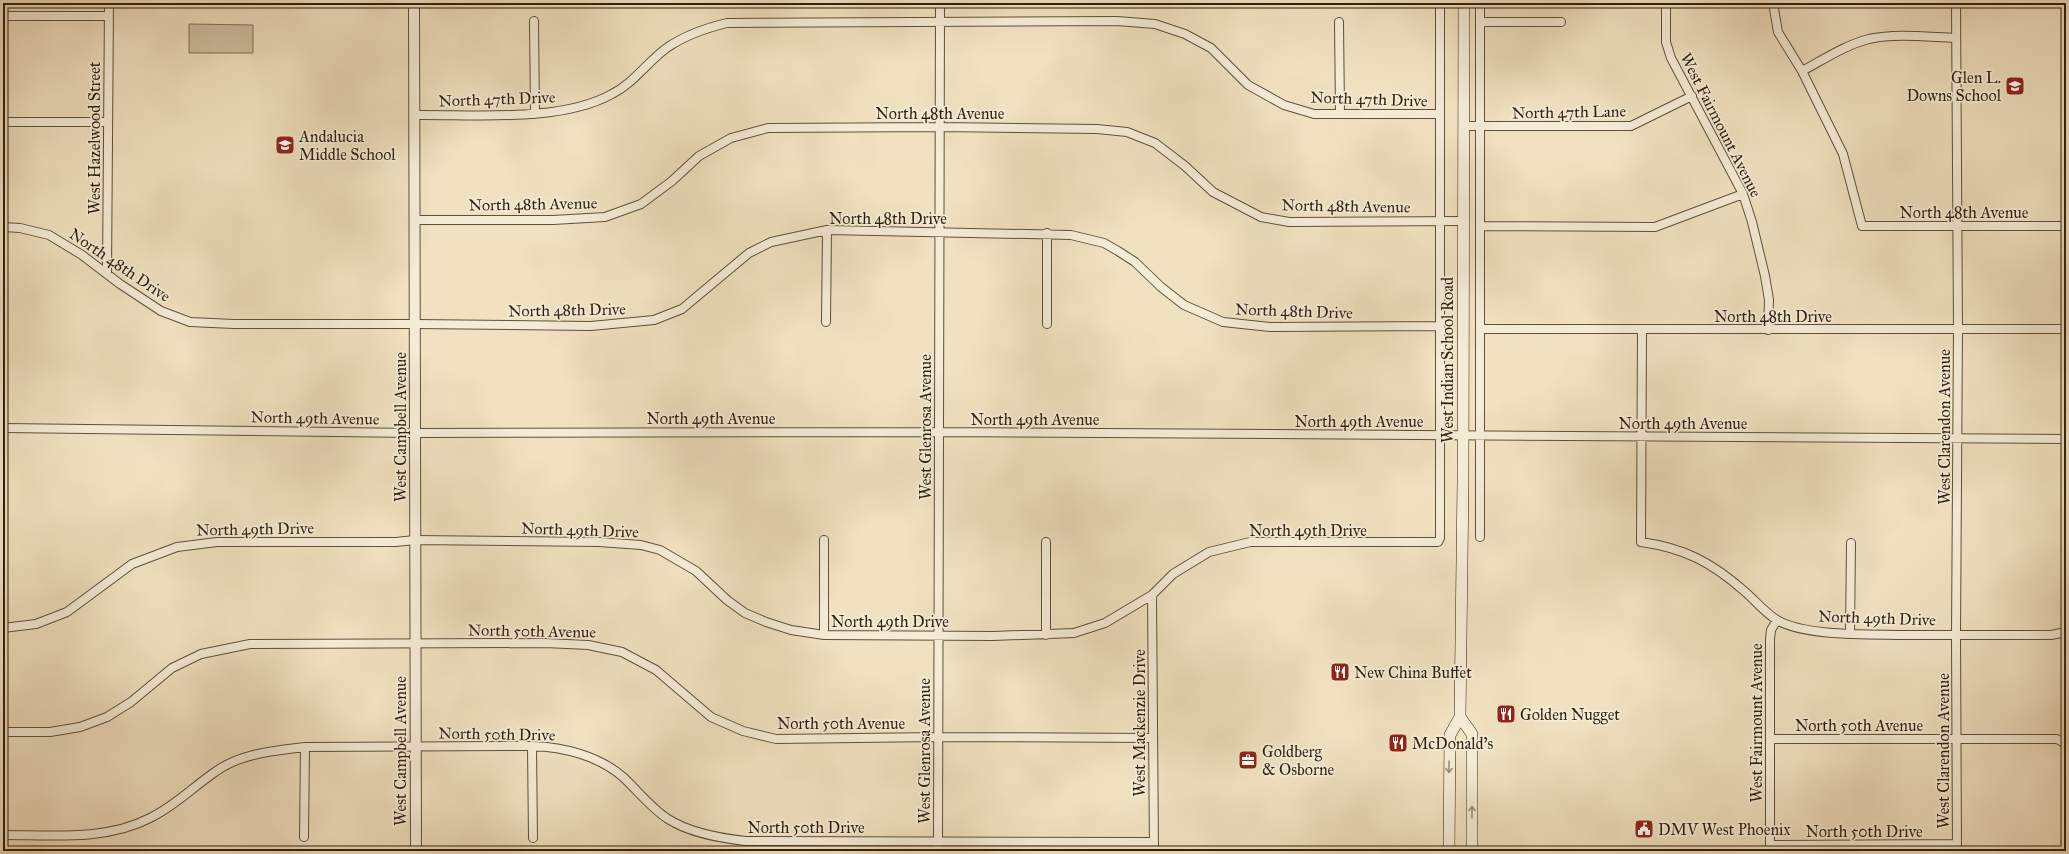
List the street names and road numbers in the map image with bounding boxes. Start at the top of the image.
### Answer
street label: West Fairmount Avenue [1676,50,1766,201]
street label: West Hazelwood Street [85,61,104,214]
street label: North 47th Drive [438,87,556,111]
street label: North 47th Drive [1310,87,1428,111]
street label: North 47th Lane [1512,102,1627,122]
street label: North 48th Avenue [876,104,1005,123]
street label: North 48th Avenue [468,193,598,215]
street label: North 48th Avenue [1281,195,1411,217]
street label: North 48th Avenue [1900,203,2029,222]
street label: North 48th Drive [829,209,947,228]
street label: North 48th Drive [66,224,174,306]
street label: West Indian School Road [1438,277,1457,443]
street label: North 48th Drive [508,299,626,321]
street label: North 48th Drive [1235,299,1354,323]
street label: North 48th Drive [1714,307,1832,326]
street label: West Clarendon Avenue [1935,349,1954,505]
street label: West Campbell Avenue [391,352,410,502]
street label: West Glenrosa Avenue [916,354,935,500]
street label: North 49th Avenue [250,407,380,429]
street label: North 49th Avenue [647,409,776,428]
street label: North 49th Avenue [971,410,1100,429]
street label: North 49th Avenue [1295,412,1424,431]
street label: North 49th Avenue [1619,414,1748,433]
street label: North 49th Drive [196,518,314,540]
street label: North 49th Drive [521,518,640,542]
street label: North 49th Drive [1249,521,1367,540]
street label: North 49th Drive [1818,606,1937,630]
street label: North 49th Drive [831,612,949,631]
street label: North 50th Avenue [468,620,597,642]
street label: West Fairmount Avenue [1747,643,1766,803]
street label: West Mackenzie Drive [1130,649,1149,797]
street label: West Clarendon Avenue [1934,673,1953,829]
street label: West Campbell Avenue [391,676,410,826]
street label: West Glenrosa Avenue [915,678,934,824]
street label: North 50th Avenue [777,714,905,733]
street label: North 50th Avenue [1795,716,1923,735]
street label: North 50th Drive [438,723,556,745]
street label: North 50th Drive [747,818,865,837]
street label: North 50th Drive [1805,822,1923,841]

